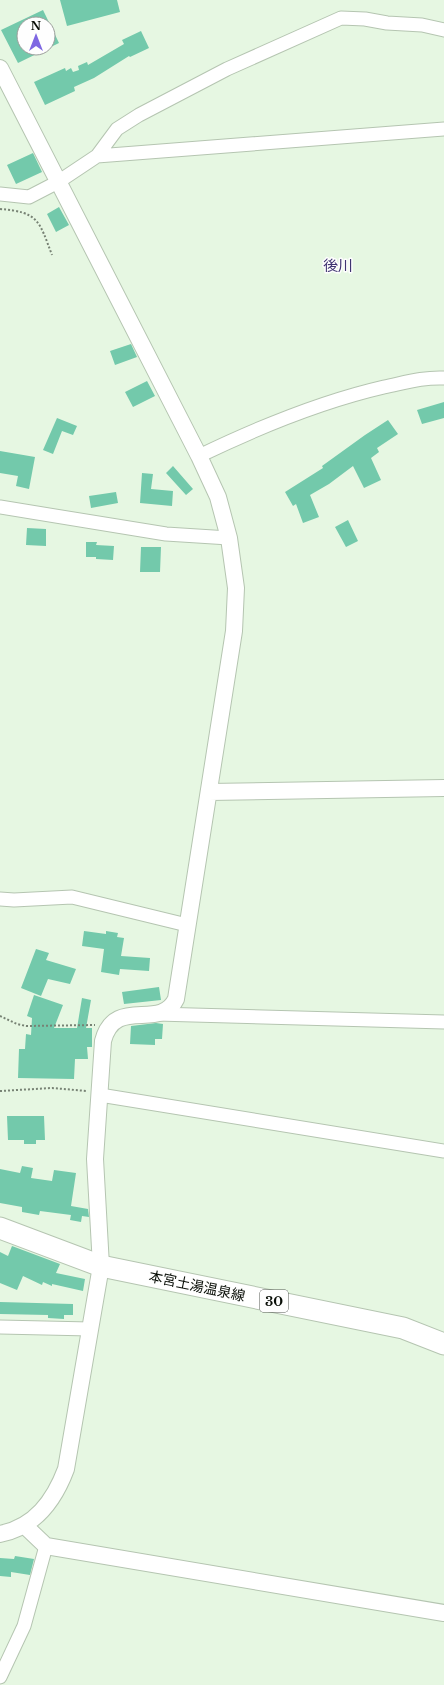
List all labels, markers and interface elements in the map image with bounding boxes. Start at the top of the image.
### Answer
north arrow [16,16,56,56]
text: N [31,19,42,33]
district label: 後川 [323,256,353,275]
street label: 本宮土湯温泉線 [147,1267,247,1305]
road number: 30 [260,1290,288,1312]

